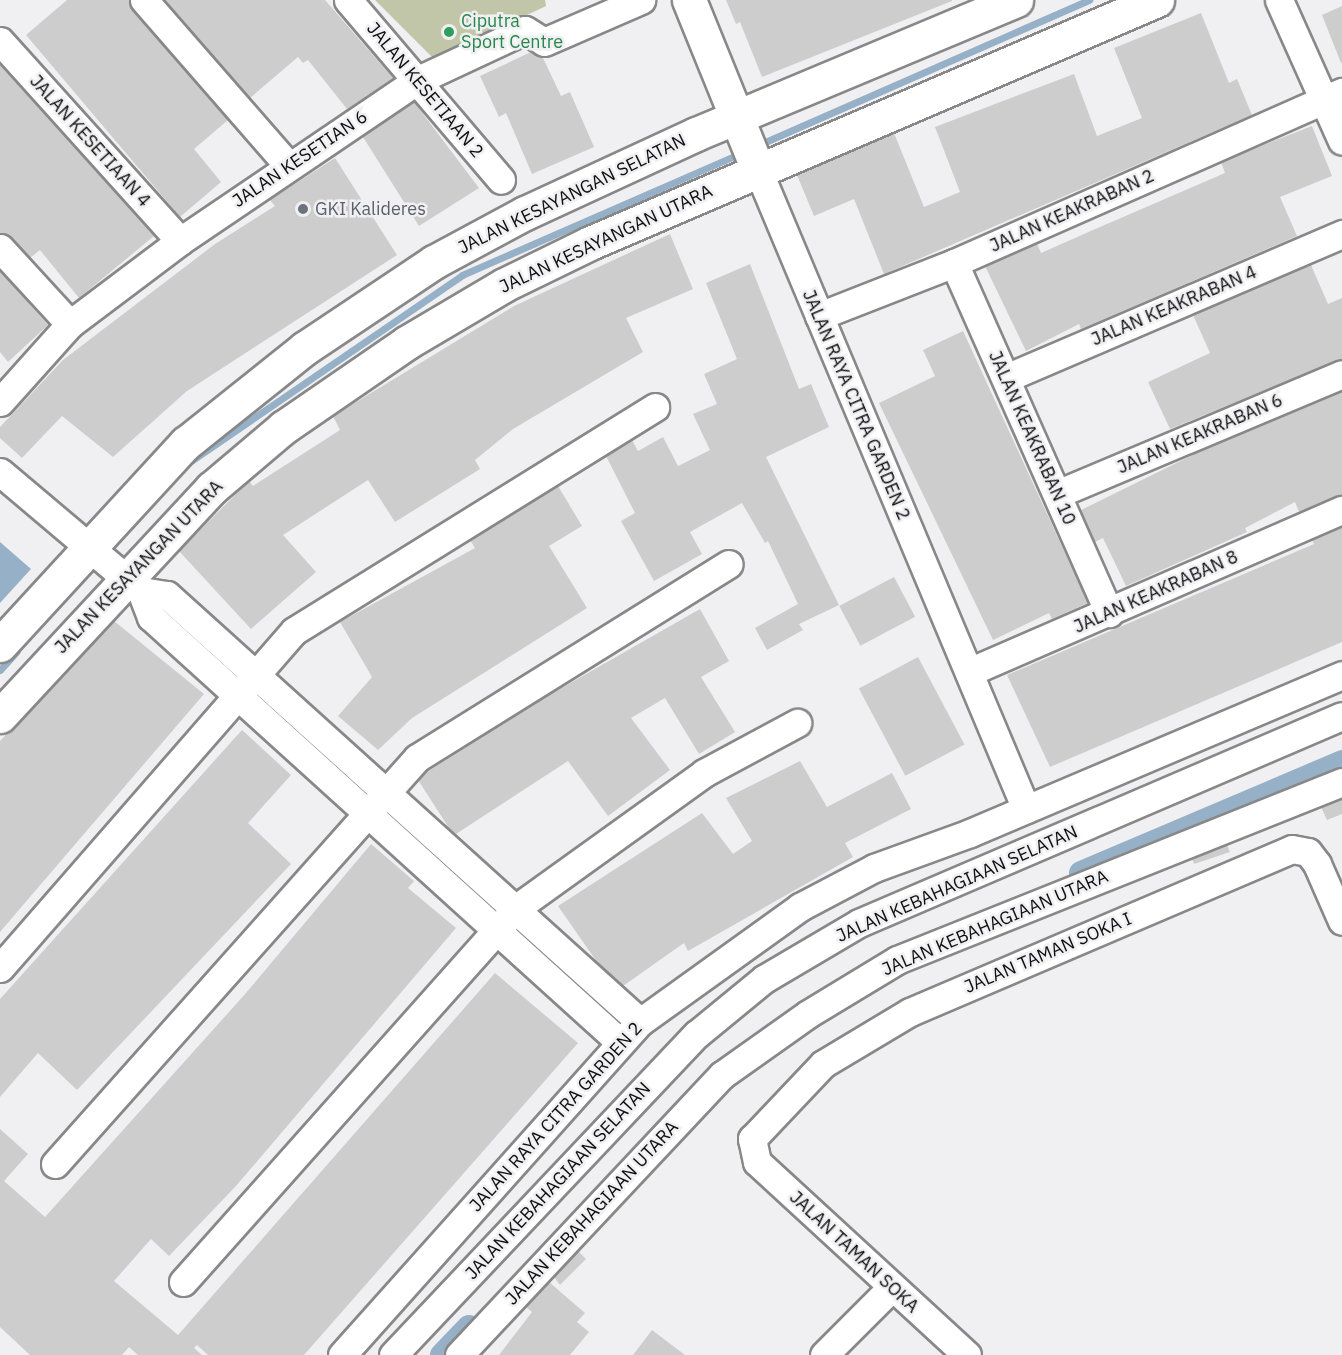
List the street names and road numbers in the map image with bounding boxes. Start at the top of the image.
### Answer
street label: JALAN KESETIAAN 2 [362,18,488,162]
street label: JALAN KESETIAAN 4 [25,71,155,211]
street label: JALAN KESETIAN 6 [228,106,372,212]
street label: JALAN KESAYANGAN SELATAN [455,129,689,259]
street label: JALAN KEAKRABAN 2 [987,165,1157,257]
street label: JALAN KESAYANGAN UTARA [496,180,716,298]
street label: JALAN KEAKRABAN 4 [1088,261,1260,351]
street label: JALAN RAYA CITRA GARDEN 2 [798,287,914,523]
street label: JALAN KEAKRABAN 10 [984,348,1080,528]
street label: JALAN KEAKRABAN 6 [1114,389,1286,479]
street label: JALAN KESAYANGAN UTARA [51,476,227,658]
street label: JALAN KEAKRABAN 8 [1071,546,1241,638]
street label: JALAN KEBAHAGIAAN SELATAN [833,821,1081,947]
street label: JALAN KEBAHAGIAAN UTARA [879,865,1111,981]
street label: JALAN TAMAN SOKA I [961,908,1135,998]
street label: JALAN RAYA CITRA GARDEN 2 [465,1018,647,1216]
street label: JALAN KEBAHAGIAAN SELATAN [461,1078,655,1284]
street label: JALAN KEBAHAGIAAN UTARA [501,1117,683,1309]
street label: JALAN TAMAN SOKA [785,1187,923,1317]

